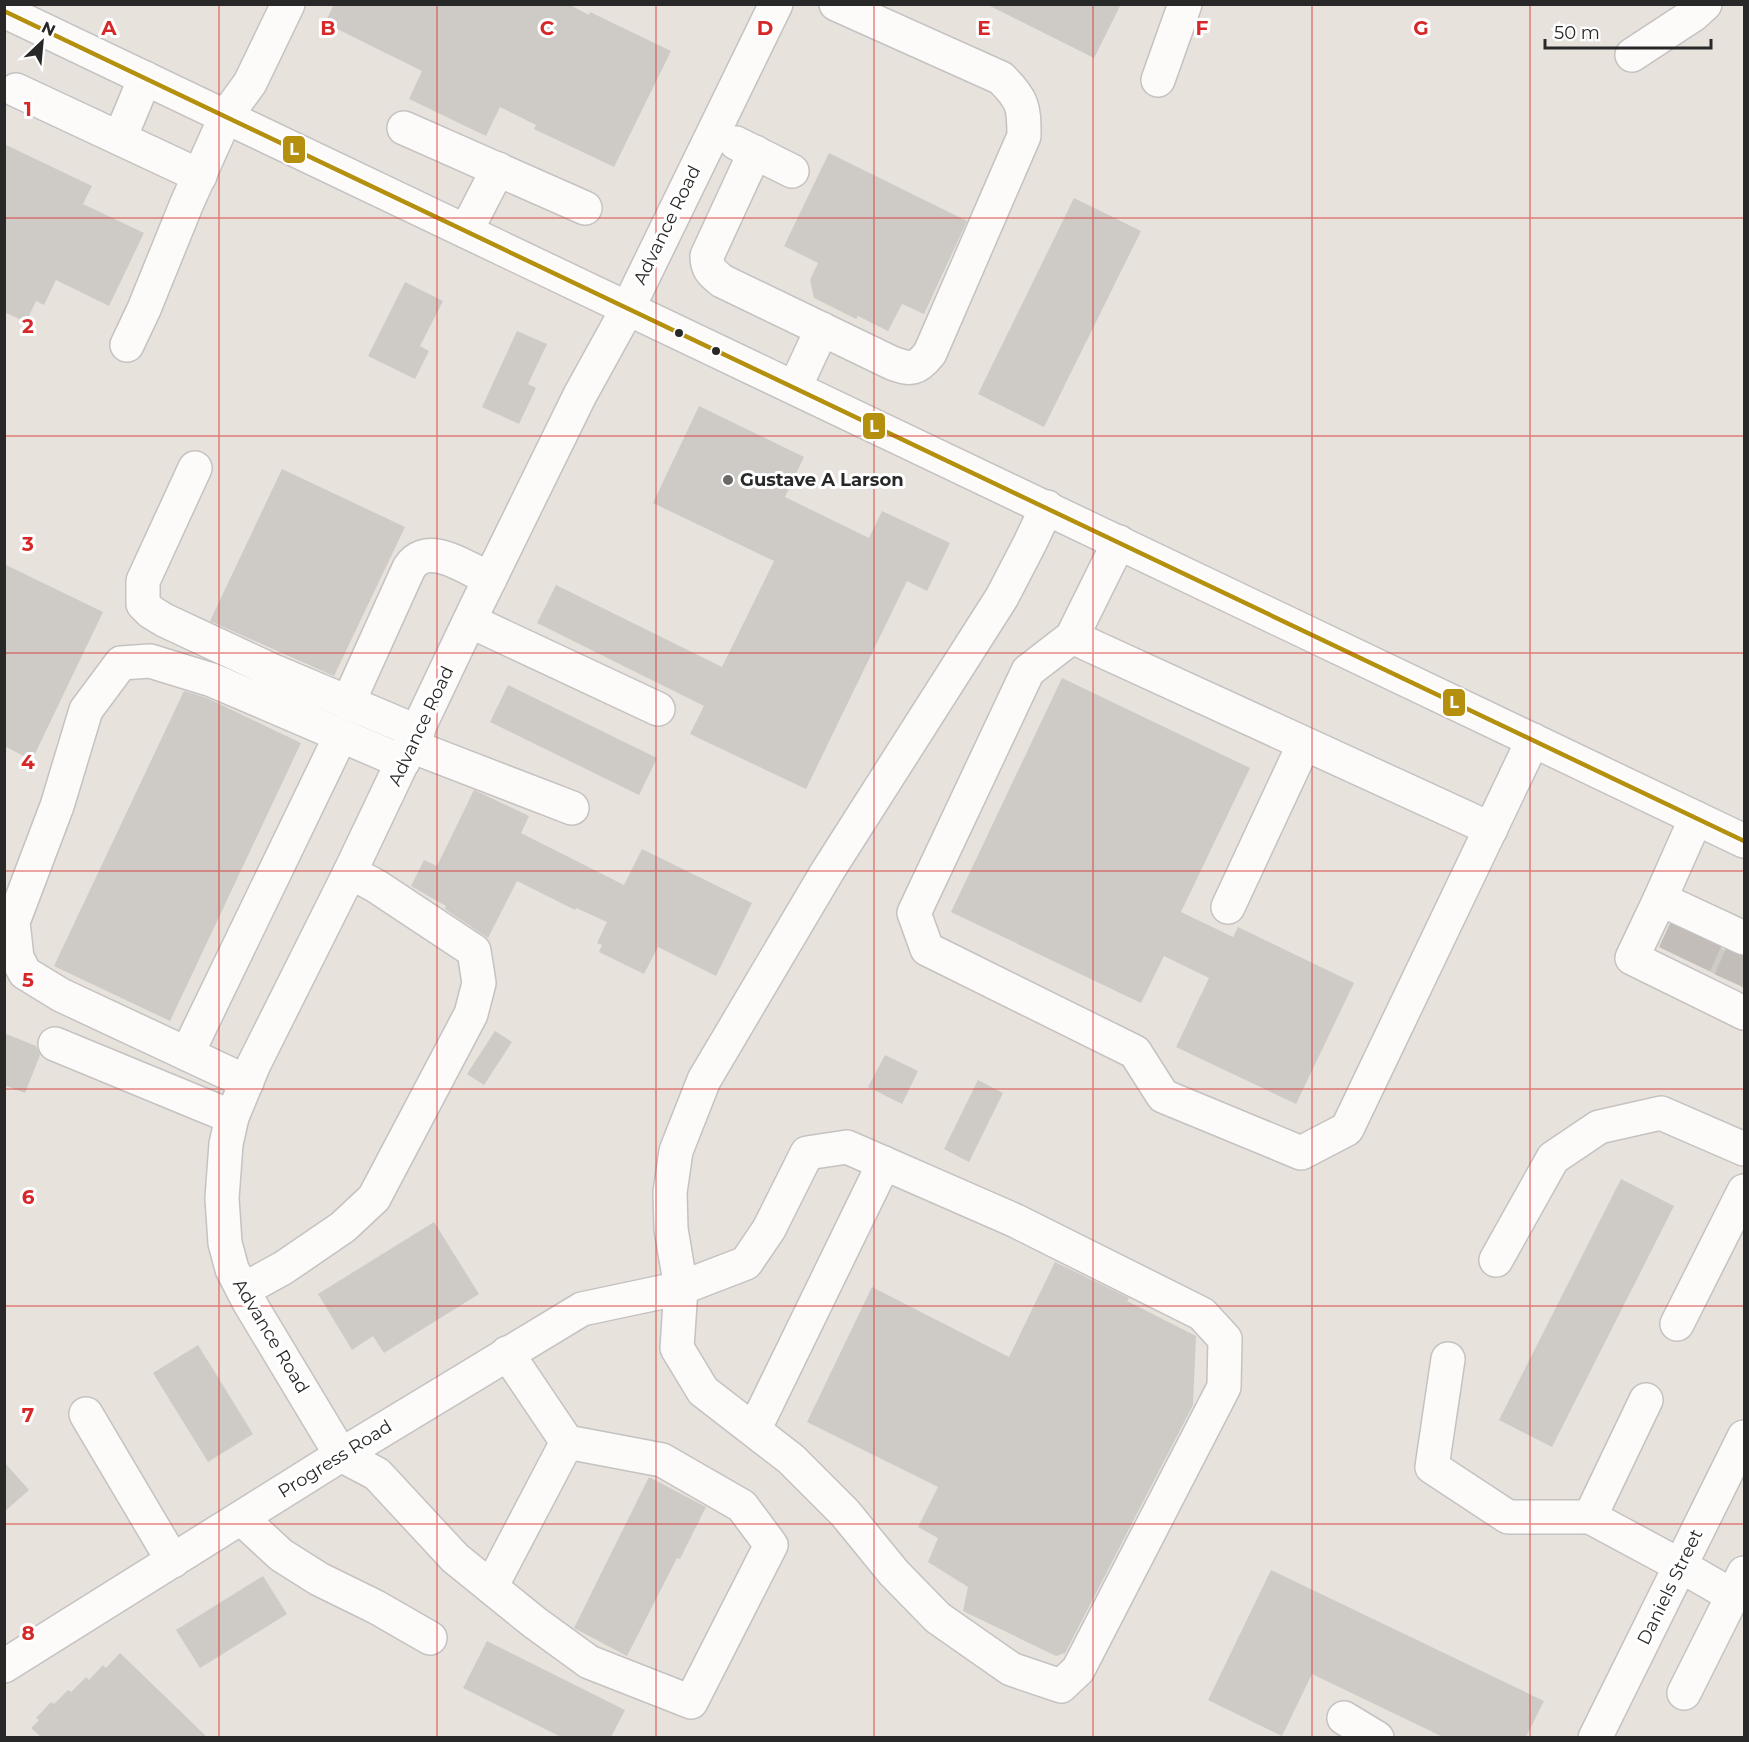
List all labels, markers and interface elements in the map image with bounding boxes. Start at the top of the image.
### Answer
north arrow [12,12,72,72]
scale bar [1545,12,1712,50]
text: A [100,16,117,40]
text: B [320,16,336,40]
text: C [540,16,555,40]
text: D [757,16,773,40]
text: E [977,16,991,40]
text: F [1196,16,1209,40]
text: G [1413,16,1429,40]
text: N [38,18,58,40]
text: 50 m [1554,22,1600,44]
text: 1 [24,97,32,121]
line badge: L [282,135,306,164]
text: L [289,140,299,159]
street label: Advance Road [629,162,705,288]
text: 2 [22,314,34,338]
unlabelled marker [673,327,685,339]
unlabelled marker [710,345,722,357]
line badge: L [862,412,886,440]
text: L [869,417,879,436]
place label: Gustave A Larson [740,469,904,491]
marker: Gustave A Larson [721,473,735,487]
text: 3 [21,532,34,556]
street label: Advance Road [384,663,458,789]
line badge: L [1442,688,1466,717]
text: L [1449,693,1459,712]
text: 4 [21,750,35,774]
text: 5 [22,968,34,992]
text: 6 [22,1185,35,1209]
street label: Advance Road [228,1275,314,1397]
text: 7 [22,1403,34,1427]
street label: Progress Road [274,1415,396,1503]
street label: Daniels Street [1632,1525,1708,1649]
text: 8 [21,1621,35,1645]

